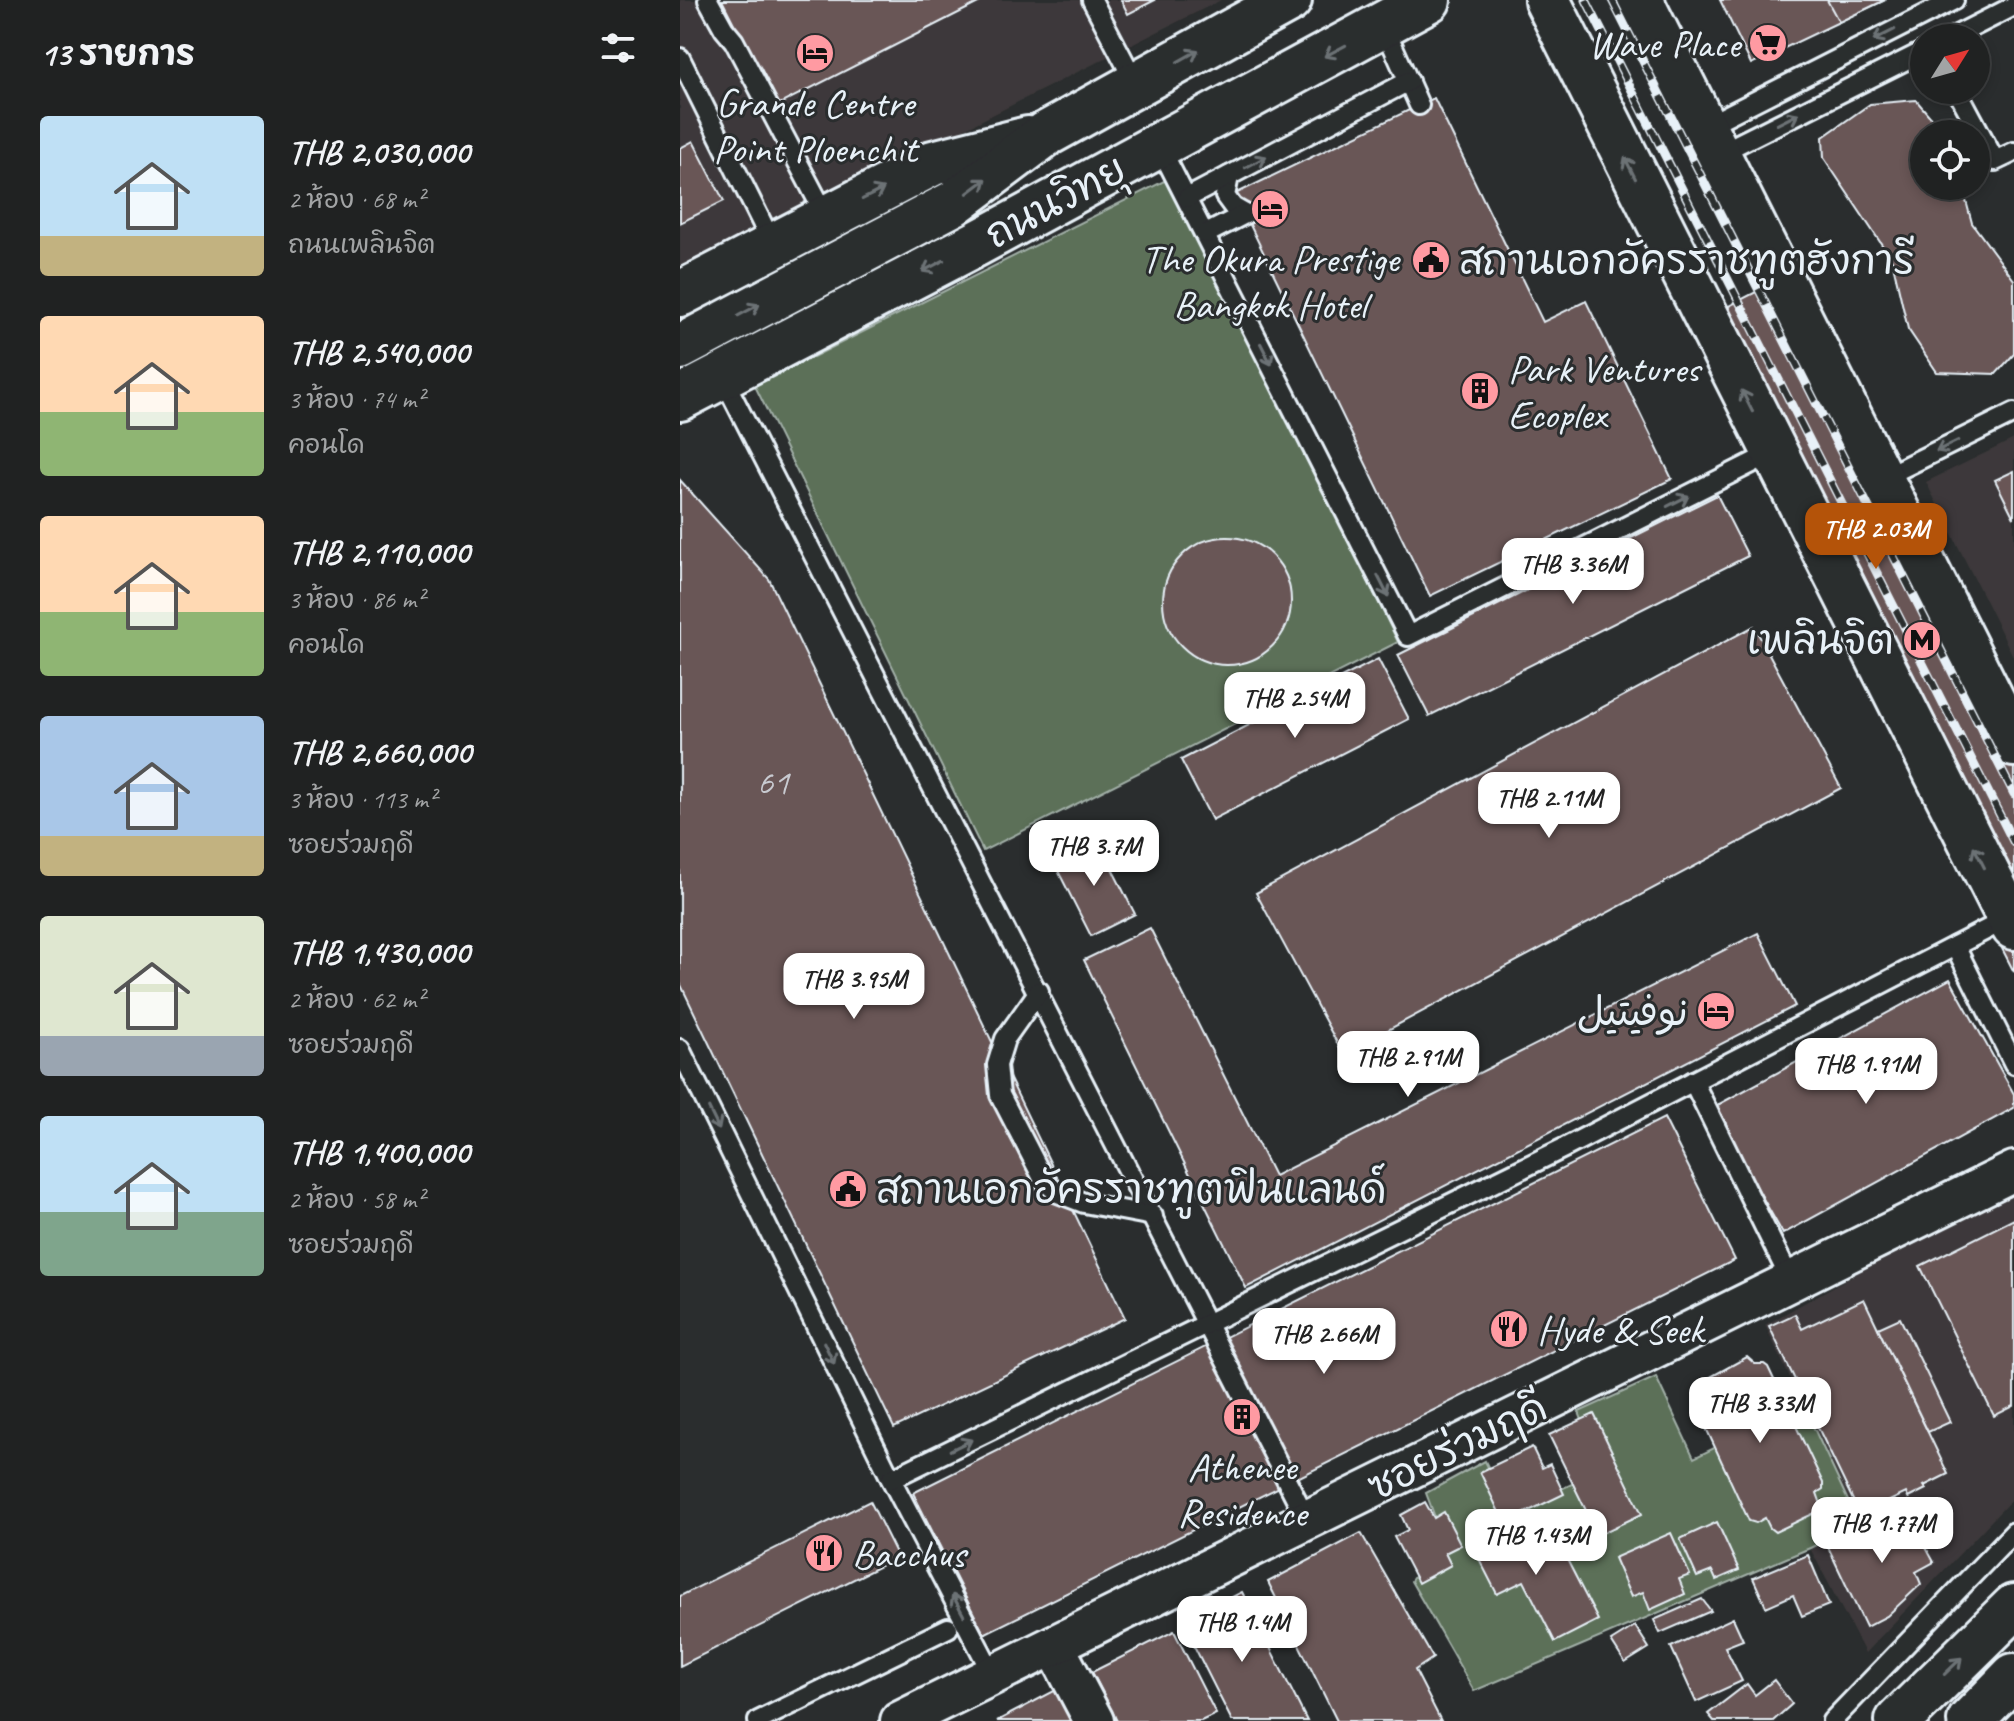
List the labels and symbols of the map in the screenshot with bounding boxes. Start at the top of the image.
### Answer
place label: Wave Place [1589,19,1743,69]
supermarket icon: Wave Place [1747,22,1789,64]
north arrow [1910,24,1990,104]
one-way arrow [1873,28,1897,43]
hotel icon: Grande Centre Point Ploenchit [794,32,836,74]
one-way arrow [1324,43,1347,59]
one-way arrow [1176,47,1199,63]
place label: Grande Centre Point Ploenchit [713,78,921,174]
one-way arrow [1776,111,1800,126]
street label: ถนนวิทยุ [976,144,1137,263]
one-way arrow [1243,153,1267,169]
one-way arrow [1622,157,1638,181]
one-way arrow [966,178,987,195]
one-way arrow [861,185,885,201]
hotel icon: The Okura Prestige Bangkok Hotel [1249,188,1291,230]
place label: The Okura Prestige Bangkok Hotel [1141,234,1402,330]
place label: สถานเอกอัครราชทูตฮังการี [1459,235,1914,290]
public building icon: สถานเอกอัครราชทูตฮังการี [1410,239,1452,281]
one-way arrow [922,258,945,274]
one-way arrow [737,302,761,318]
one-way arrow [1259,341,1275,365]
place label: Park Ventures Ecoplex [1508,344,1703,440]
building icon: Park Ventures Ecoplex [1459,370,1501,412]
one-way arrow [1739,389,1755,413]
one-way arrow [1935,439,1959,455]
one-way arrow [1666,493,1690,508]
pin: THB 2.03M [1784,503,1968,571]
pin: THB 3.36M [1481,538,1665,606]
one-way arrow [1376,574,1391,598]
place label: เพลินจิต [1747,616,1894,666]
metro station icon: เพลินจิต [1901,619,1943,661]
pin: THB 2.54M [1203,672,1387,740]
house number: 61 [757,759,791,805]
pin: THB 2.11M [1457,772,1641,840]
pin: THB 3.7M [1011,820,1177,888]
one-way arrow [1971,846,1986,870]
pin: THB 3.95M [762,953,946,1021]
place label: نوفيتيل [1577,987,1688,1037]
hotel icon: نوفيتيل [1695,990,1737,1032]
pin: THB 2.91M [1316,1031,1500,1099]
pin: THB 1.91M [1774,1038,1958,1106]
one-way arrow [707,1107,723,1131]
place label: สถานเอกอัครราชทูตฟินแลนด์ [876,1163,1386,1219]
public building icon: สถานเอกอัครราชทูตฟินแลนด์ [827,1168,869,1210]
place label: Hyde & Seek [1537,1305,1707,1355]
pin: THB 2.66M [1232,1308,1416,1376]
restaurant icon: Hyde & Seek [1488,1308,1530,1350]
one-way arrow [822,1340,837,1364]
pin: THB 3.33M [1668,1377,1852,1445]
street label: ซอยร่วมฤดี [1359,1381,1556,1513]
building icon: Athenee Residence [1221,1396,1263,1438]
one-way arrow [948,1437,972,1452]
place label: Athenee Residence [1177,1442,1310,1538]
pin: THB 1.77M [1790,1497,1974,1565]
pin: THB 1.43M [1444,1509,1628,1577]
place label: Bacchus [852,1529,968,1579]
restaurant icon: Bacchus [803,1532,845,1574]
one-way arrow [949,1594,965,1618]
pin: THB 1.4M [1159,1596,1325,1664]
one-way arrow [1943,1657,1963,1676]

